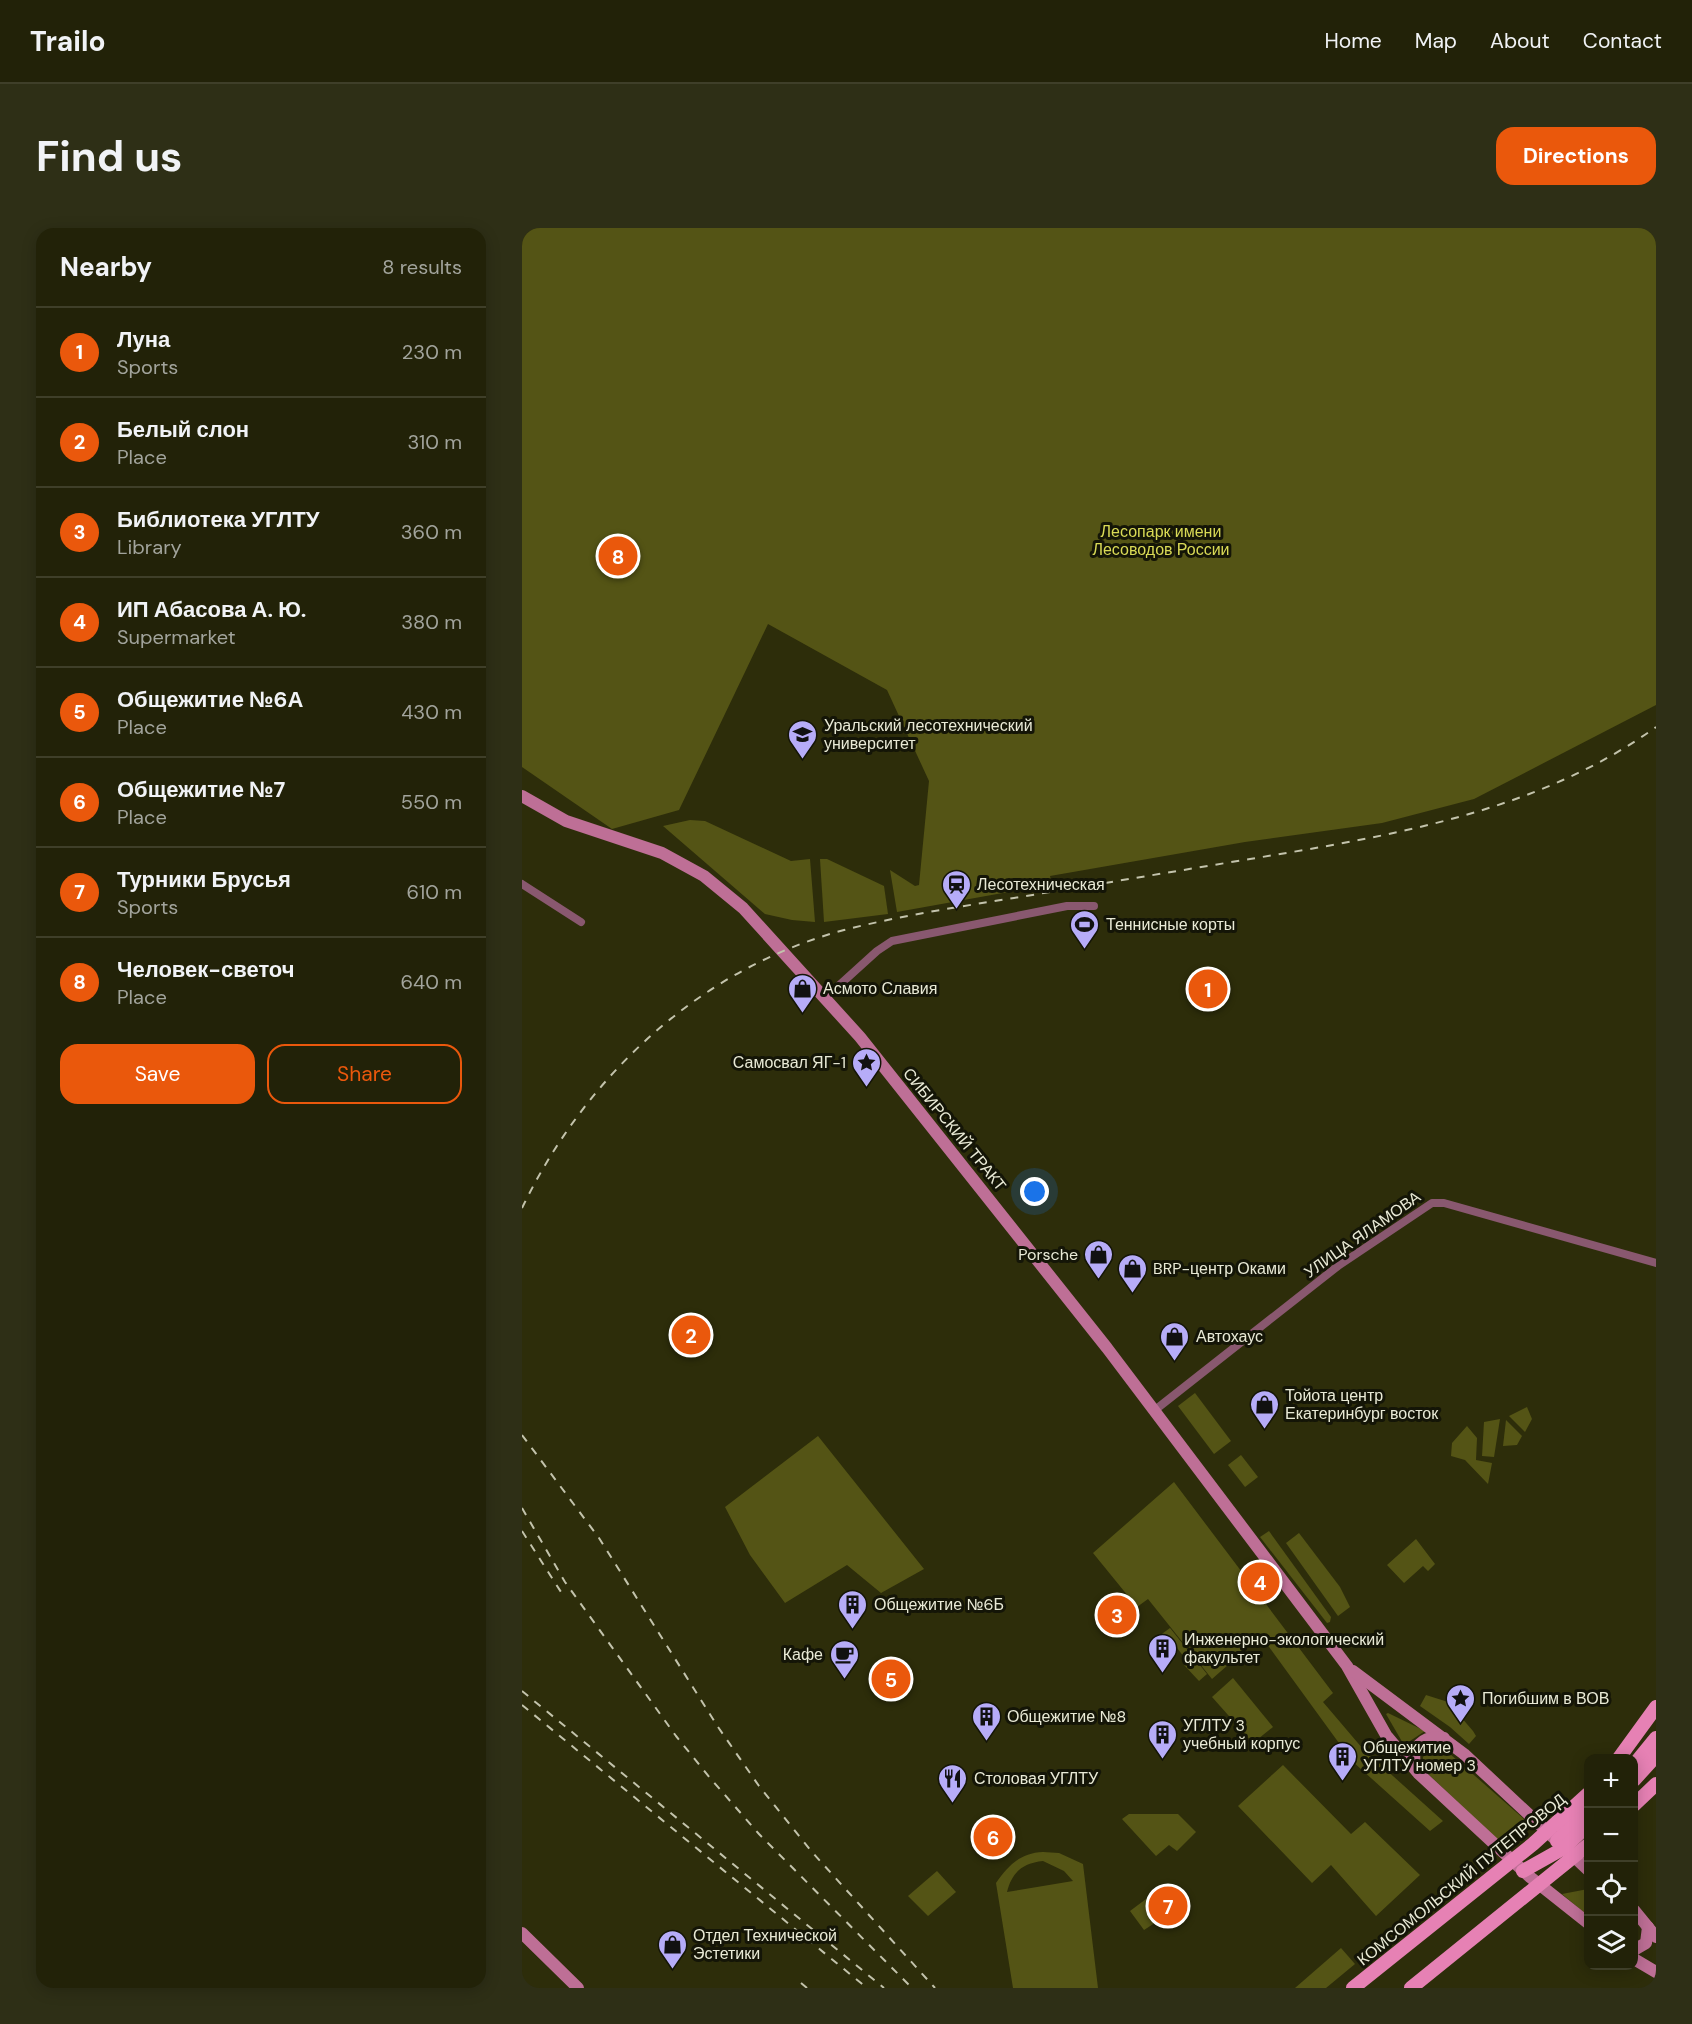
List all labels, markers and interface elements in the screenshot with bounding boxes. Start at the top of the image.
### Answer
text: Trailo [30,23,106,60]
text: Home [1324,27,1382,55]
text: Map [1415,27,1457,55]
text: About [1490,27,1550,55]
text: Contact [1583,27,1662,55]
button: Directions [1496,127,1656,185]
text: Find us [36,129,182,184]
text: Nearby [60,250,152,284]
text: 8 results [382,254,462,280]
text: Луна [117,325,170,354]
text: 1 [76,339,83,365]
text: 230 m [402,339,462,365]
text: Sports [117,354,178,380]
text: Белый слон [117,415,249,444]
text: 2 [74,429,85,455]
text: 310 m [407,429,462,455]
text: Place [117,444,167,470]
text: Библиотека УГЛТУ [117,505,319,534]
text: 3 [73,519,86,545]
text: 360 m [401,519,462,545]
park label: Лесопарк имени Лесоводов России [1092,521,1230,560]
text: Library [117,534,182,560]
pin: 8 [598,534,638,578]
text: ИП Абасова А. Ю. [117,595,306,624]
text: 4 [73,609,86,635]
text: 380 m [401,609,462,635]
text: Supermarket [117,624,236,650]
text: Общежитие №6А [117,685,303,714]
text: 5 [73,699,86,725]
text: 430 m [401,699,462,725]
text: Place [117,714,167,740]
place label: Уральский лесотехнический университет [824,715,1033,754]
school or university icon: Уральский лесотехнический университет [787,718,819,760]
text: Общежитие №7 [117,775,285,804]
text: 6 [73,789,86,815]
text: 550 m [401,789,462,815]
text: Place [117,804,167,830]
text: Турники Брусья [117,865,291,894]
station icon: Лесотехническая [940,868,972,910]
place label: Лесотехническая [977,874,1105,895]
text: 7 [74,879,85,905]
text: 610 m [406,879,462,905]
text: Sports [117,894,178,920]
sports icon: Теннисные корты [1069,908,1101,950]
place label: Теннисные корты [1106,914,1235,935]
text: Человек-светоч [117,955,295,984]
pin: 1 [1188,966,1228,1011]
text: 8 [73,969,86,995]
text: 640 m [400,969,462,995]
shop icon: Асмото Славия [786,972,818,1014]
place label: Асмото Славия [823,978,937,999]
text: Place [117,984,167,1010]
button: Save [60,1044,255,1104]
button: Share [267,1044,462,1104]
place icon: Самосвал ЯГ-1 [851,1046,883,1088]
place label: Самосвал ЯГ-1 [733,1052,846,1073]
street label: СИБИРСКИЙ ТРАКТ [898,1063,1011,1195]
your location [1020,1177,1049,1206]
street label: УЛИЦА ЯЛАМОВА [1300,1186,1425,1283]
shop icon: Porsche [1083,1238,1115,1280]
place label: Porsche [1018,1244,1078,1265]
shop icon: BRP-центр Оками [1116,1252,1148,1294]
place label: BRP-центр Оками [1153,1258,1286,1279]
pin: 2 [672,1312,710,1358]
shop icon: Автохаус [1159,1320,1191,1362]
place label: Автохаус [1196,1326,1263,1347]
place label: Тойота центр Екатеринбург восток [1285,1385,1439,1424]
shop icon: Тойота центр Екатеринбург восток [1248,1388,1280,1430]
pin: 4 [1240,1560,1280,1604]
building icon: Общежитие №6Б [837,1588,869,1630]
pin: 3 [1098,1592,1136,1638]
place label: Общежитие №6Б [874,1594,1004,1615]
place label: Инженерно-экологический факультет [1184,1629,1384,1668]
building icon: Инженерно-экологический факультет [1147,1632,1179,1674]
cafe icon: Кафе [828,1638,860,1680]
place label: Кафе [783,1644,823,1665]
pin: 5 [872,1656,910,1702]
place icon: Погибшим в ВОВ [1445,1682,1477,1724]
place label: Погибшим в ВОВ [1482,1688,1609,1709]
building icon: Общежитие №8 [970,1700,1002,1742]
place label: Общежитие №8 [1007,1706,1126,1727]
place label: УГЛТУ 3 учебный корпус [1183,1715,1300,1754]
building icon: УГЛТУ 3 учебный корпус [1146,1718,1178,1760]
place label: Общежитие УГЛТУ номер 3 [1363,1737,1476,1776]
building icon: Общежитие УГЛТУ номер 3 [1326,1740,1358,1782]
map controls [1584,1754,1638,1970]
button: + [1584,1754,1638,1808]
restaurant icon: Столовая УГЛТУ [937,1762,969,1804]
place label: Столовая УГЛТУ [974,1768,1099,1789]
street label: КОМСОМОЛЬСКИЙ ПУТЕПРОВОД [1353,1789,1570,1970]
button: − [1584,1808,1638,1862]
pin: 6 [974,1814,1012,1860]
button: locate [1584,1862,1638,1916]
pin: 7 [1148,1884,1188,1928]
button: layers [1584,1916,1638,1970]
place label: Отдел Технической Эстетики [693,1925,837,1964]
shop icon: Отдел Технической Эстетики [656,1928,688,1970]

